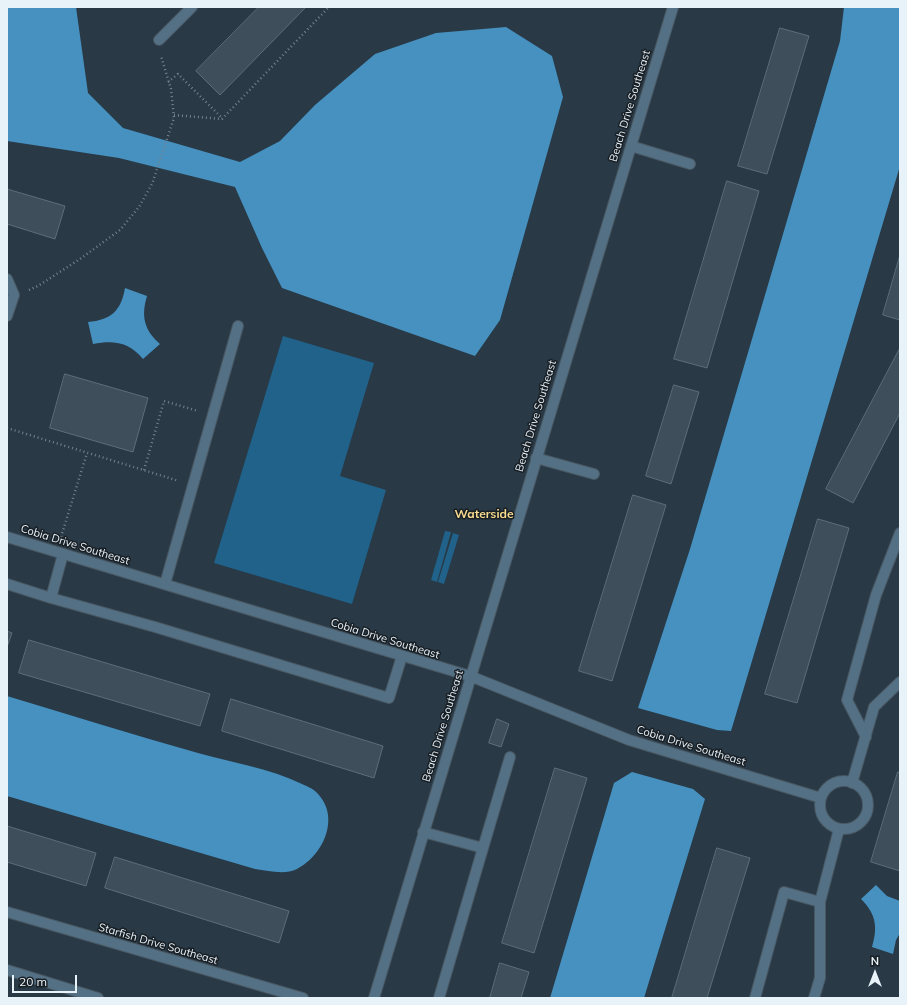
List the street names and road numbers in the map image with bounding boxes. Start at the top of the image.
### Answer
street label: Beach Drive Southeast [607,49,653,163]
street label: Beach Drive Southeast [513,359,559,473]
street label: Cobia Drive Southeast [19,522,131,568]
street label: Cobia Drive Southeast [329,616,441,662]
street label: Beach Drive Southeast [420,669,466,783]
street label: Cobia Drive Southeast [635,723,747,769]
street label: Starfish Drive Southeast [97,921,219,967]

